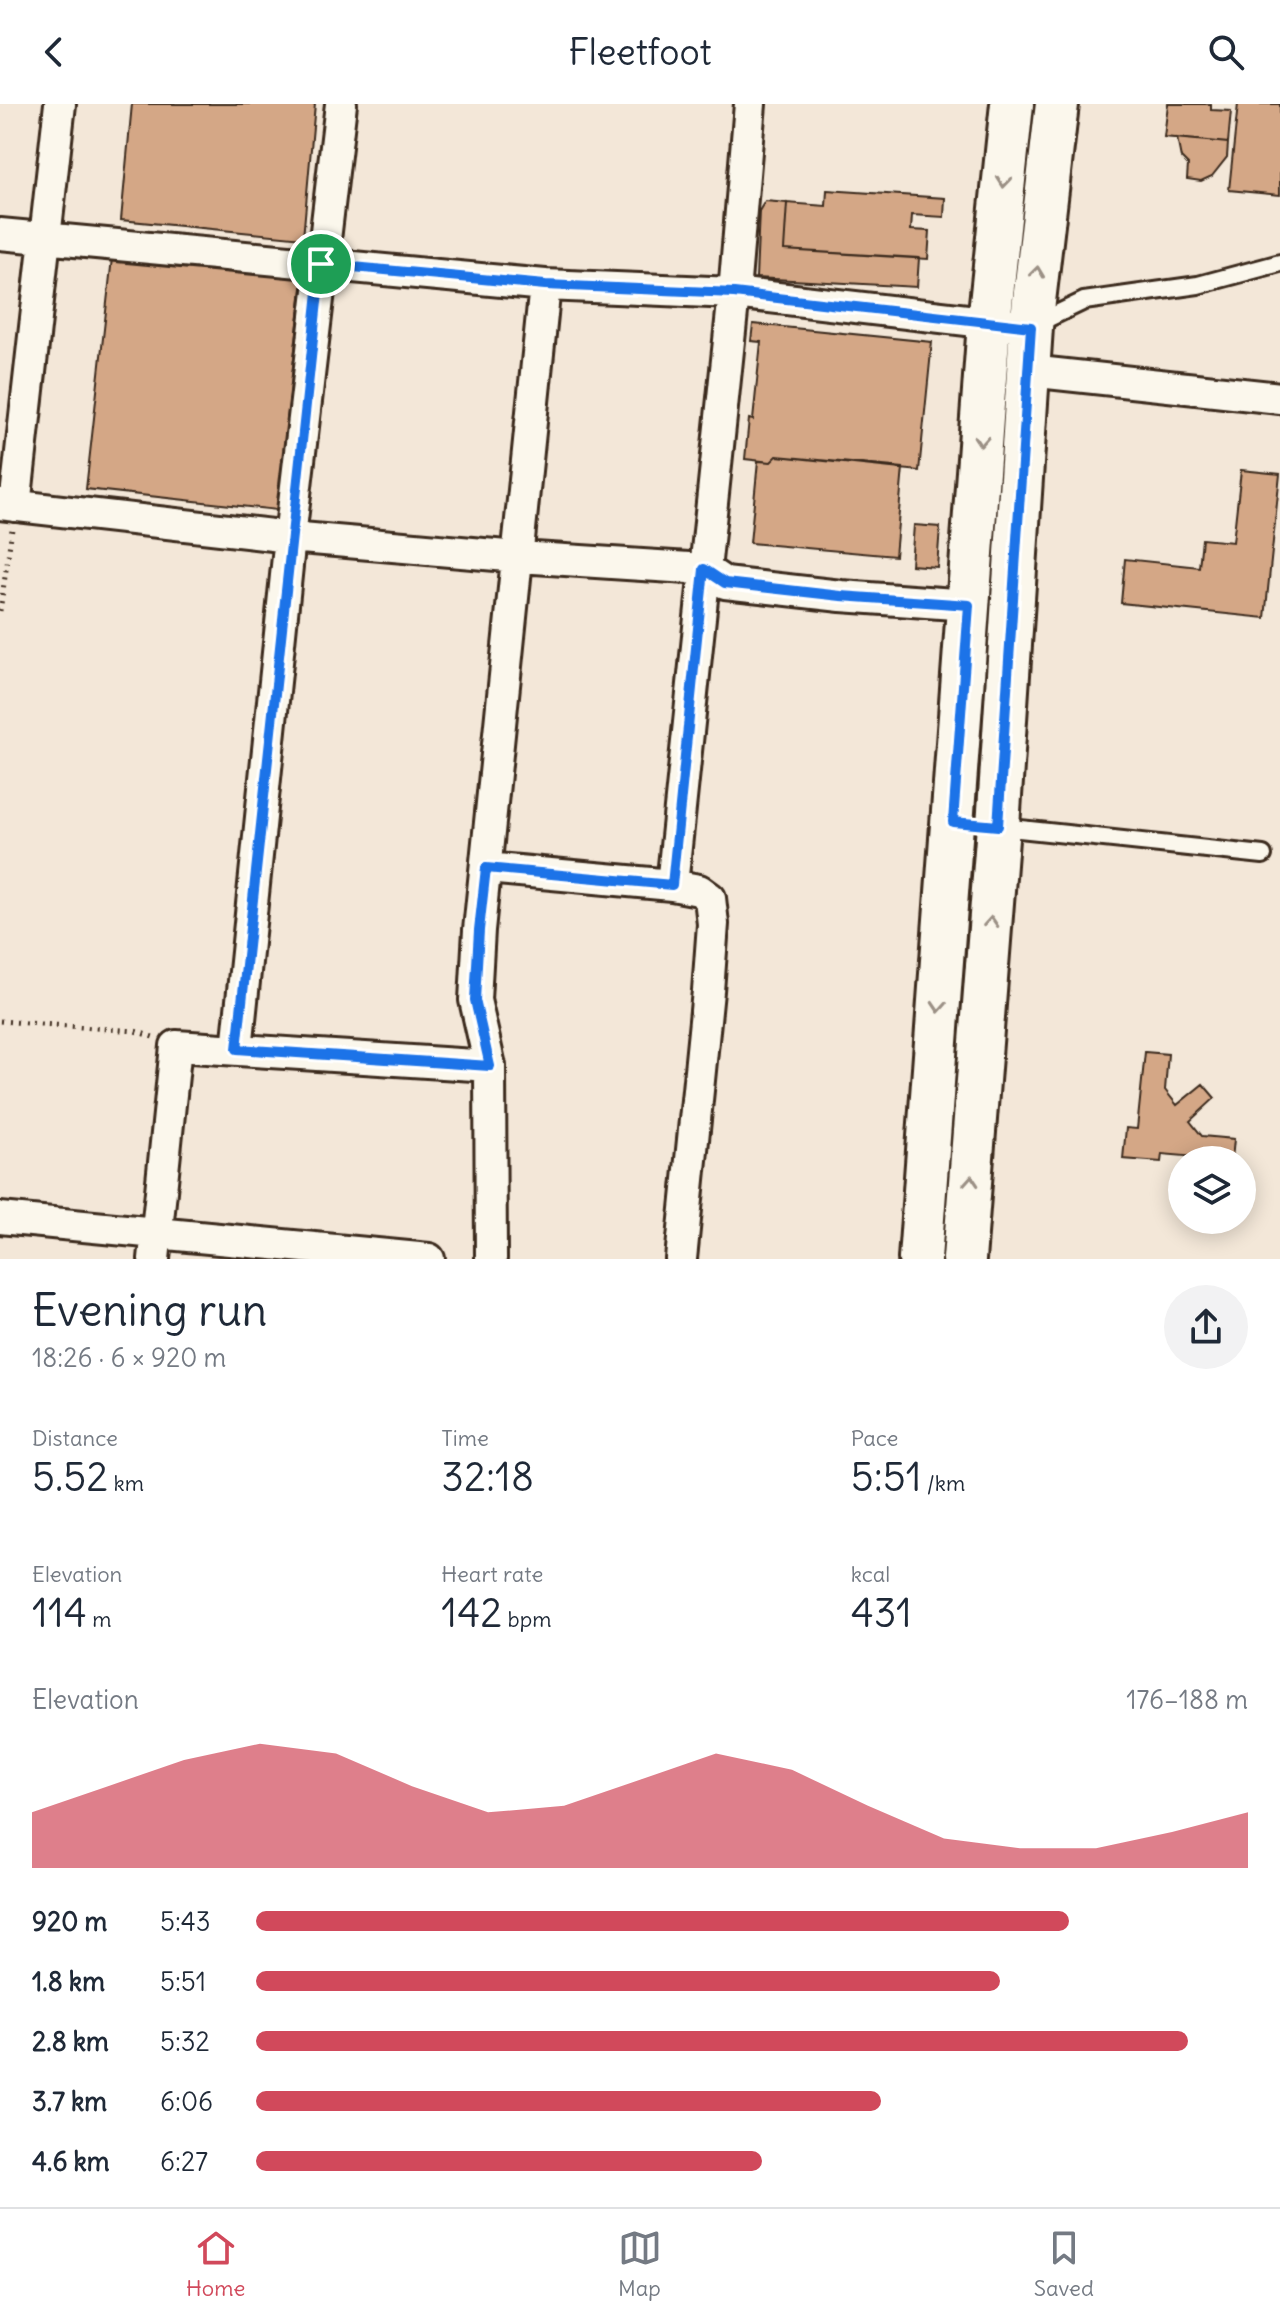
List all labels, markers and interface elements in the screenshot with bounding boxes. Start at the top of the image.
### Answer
icon: back [32,30,76,74]
text: Fleetfoot [568,30,712,75]
icon: search [1204,30,1248,74]
one-way arrow [995,176,1012,189]
pin [287,230,355,298]
icon: arrive [299,242,343,286]
one-way arrow [1029,265,1046,278]
one-way arrow [973,434,990,447]
one-way arrow [982,915,999,928]
one-way arrow [931,1001,948,1014]
map controls [1168,1146,1256,1234]
button: layers [1168,1146,1256,1234]
one-way arrow [962,1174,979,1187]
text: Evening run [32,1283,267,1338]
button: share [1164,1285,1248,1369]
text: 18:26 · 6 × 920 m [32,1341,226,1374]
text: Distance [32,1424,118,1452]
text: Time [441,1424,489,1452]
text: Pace [851,1424,898,1452]
text: 5.52 [32,1452,108,1502]
text: 32:18 [441,1452,534,1502]
text: 5:51 [851,1452,922,1502]
text: km [108,1469,144,1497]
text: /km [922,1469,965,1497]
text: Elevation [32,1560,122,1588]
text: Heart rate [441,1560,543,1588]
text: kcal [851,1560,890,1588]
text: 114 [32,1588,87,1638]
text: 142 [441,1588,502,1638]
text: 431 [851,1588,912,1638]
text: m [87,1605,111,1633]
text: bpm [502,1605,551,1633]
text: Elevation [32,1683,139,1716]
text: 176–188 m [1126,1683,1248,1716]
text: 920 m [32,1905,107,1938]
text: 5:43 [160,1905,211,1938]
text: 1.8 km [32,1965,105,1998]
text: 5:51 [160,1965,206,1998]
text: 2.8 km [32,2025,109,2058]
text: 5:32 [160,2025,210,2058]
text: 3.7 km [32,2085,107,2118]
text: 6:06 [160,2085,213,2118]
text: 4.6 km [32,2145,110,2178]
text: 6:27 [160,2145,208,2178]
tab: Home [186,2226,245,2302]
tab: Map [618,2226,662,2302]
tab: Saved [1034,2226,1094,2302]

